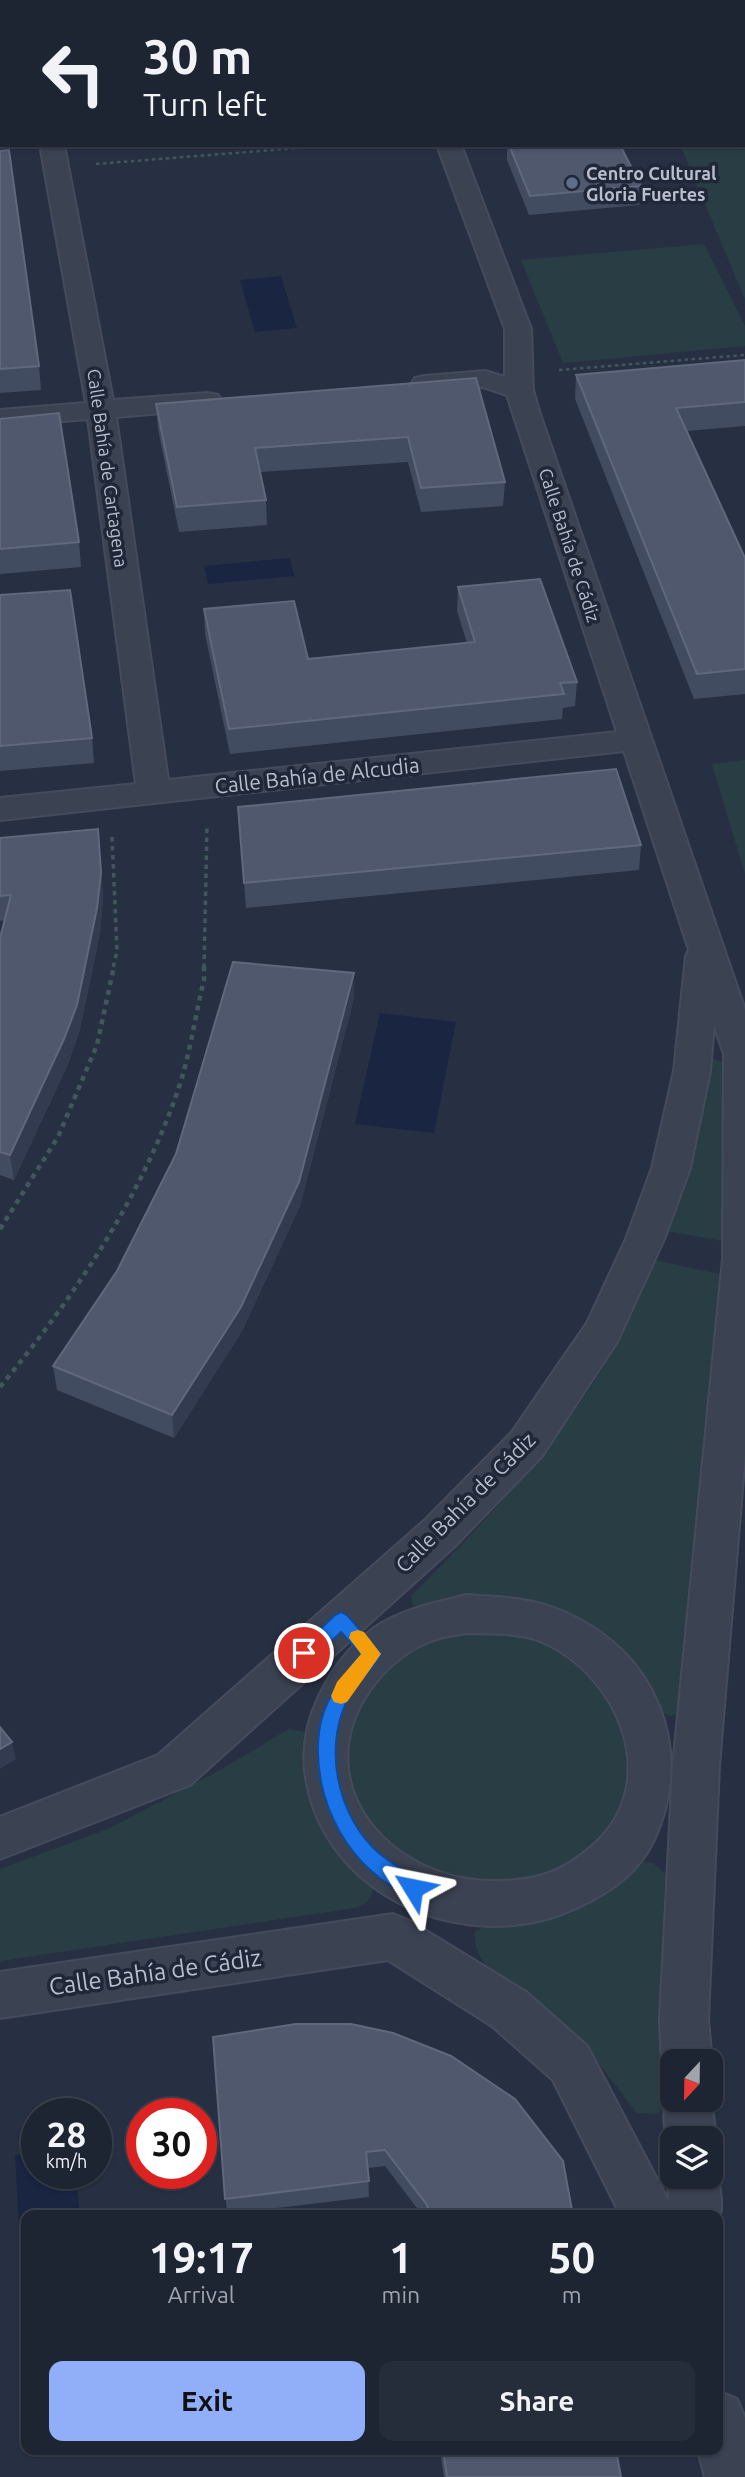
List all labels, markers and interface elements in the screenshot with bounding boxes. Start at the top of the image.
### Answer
icon: left [28,28,119,119]
text: 30 m [143,28,252,83]
text: Turn left [143,86,267,122]
place label: Centro Cultural Gloria Fuertes [586,163,717,204]
marker: Centro Cultural Gloria Fuertes [564,175,580,191]
street label: Calle Bahía de Cartagena [84,367,132,569]
street label: Calle Bahía de Cádiz [536,466,604,624]
street label: Calle Bahía de Alcudia [213,752,421,798]
street label: Calle Bahía de Cádiz [390,1427,540,1577]
pin [274,1623,334,1683]
icon: arrive [285,1634,323,1672]
position arrow [376,1851,450,1925]
street label: Calle Bahía de Cádiz [47,1944,263,2000]
north arrow [660,2049,723,2112]
map controls [660,2049,723,2189]
speed limit sign: 30 [126,2098,217,2189]
text: 28 [47,2114,86,2154]
button: layers [660,2126,723,2189]
text: km/h [46,2151,87,2171]
text: 19:17 [149,2234,254,2281]
text: 1 [389,2234,413,2281]
text: 50 [548,2234,595,2281]
text: Arrival [168,2282,235,2307]
text: min [382,2282,420,2307]
text: m [562,2282,582,2307]
button: Exit [49,2361,365,2441]
button: Share [379,2361,695,2441]

